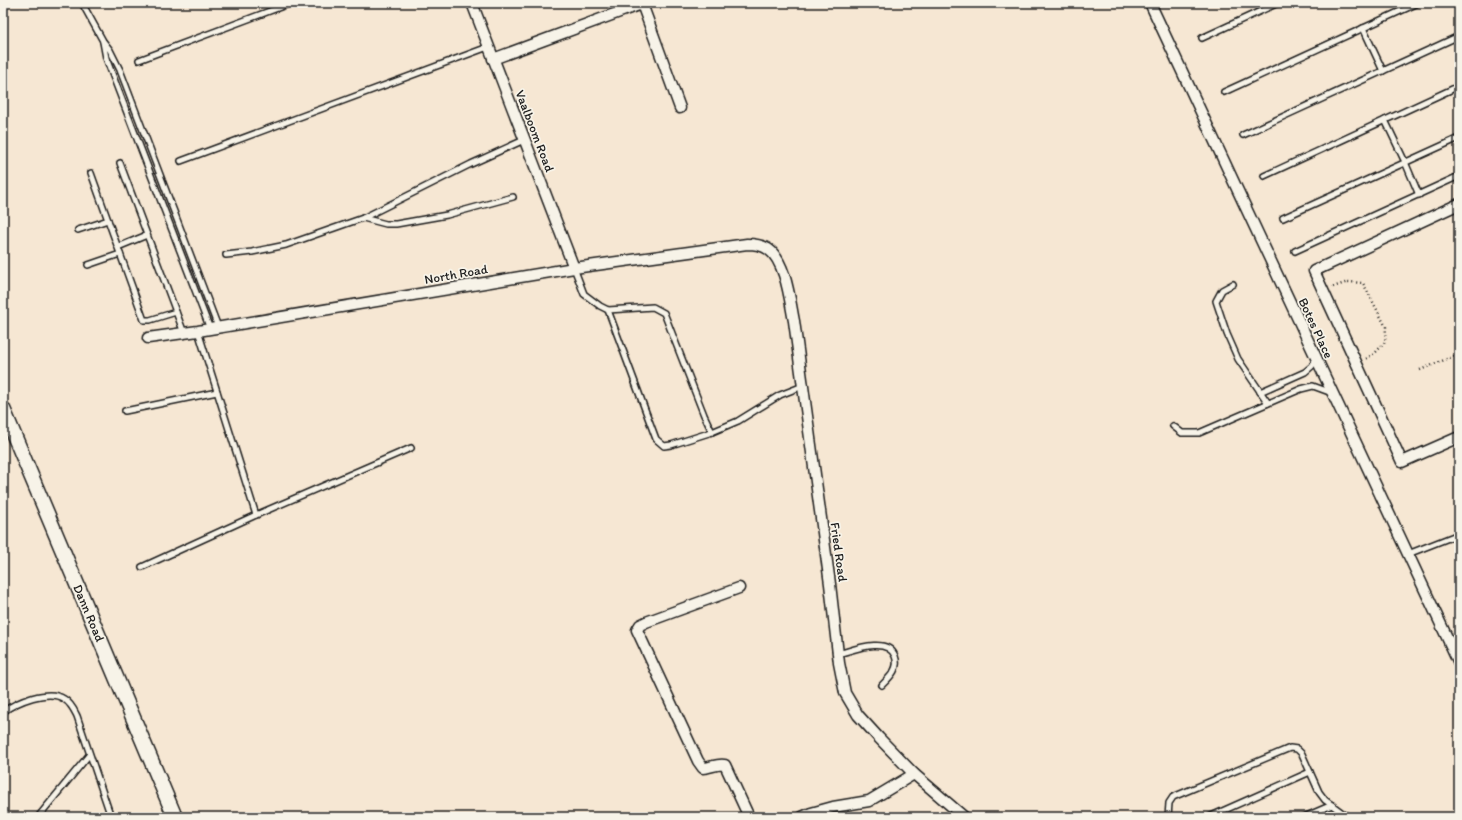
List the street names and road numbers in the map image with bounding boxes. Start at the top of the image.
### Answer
street label: Vaalboom Road [513,88,557,174]
street label: North Road [423,261,489,287]
street label: Botes Place [1295,295,1337,361]
street label: Fried Road [827,521,851,583]
street label: Dann Road [70,582,108,644]

